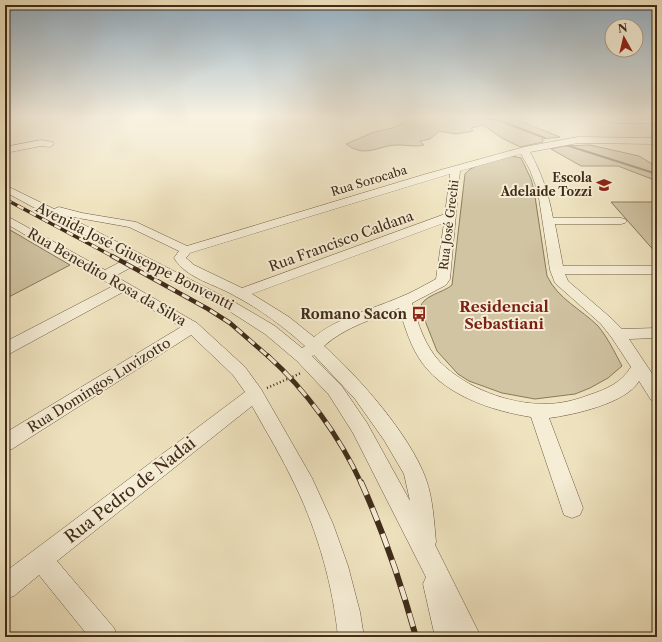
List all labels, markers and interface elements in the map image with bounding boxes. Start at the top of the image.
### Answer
north arrow [604,18,644,58]
text: N [617,20,629,36]
street label: Rua Sorocaba [329,162,409,199]
place label: Escola Adelaide Tozzi [500,170,593,199]
school or university icon: Escola Adelaide Tozzi [595,176,613,194]
street label: Rua José Grechi [436,179,462,271]
street label: Avenida José Giuseppe Bonventti [32,198,237,314]
street label: Rua Francisco Caldana [266,206,416,276]
street label: Rua Benedito Rosa da Silva [24,224,190,330]
district label: Residencial Sebastiani [459,297,549,333]
place label: Romano Sacon [300,305,407,323]
bus stop icon: Romano Sacon [410,305,428,323]
street label: Rua Domingos Luvizotto [24,334,174,436]
street label: Rua Pedro de Nadai [61,433,199,547]

